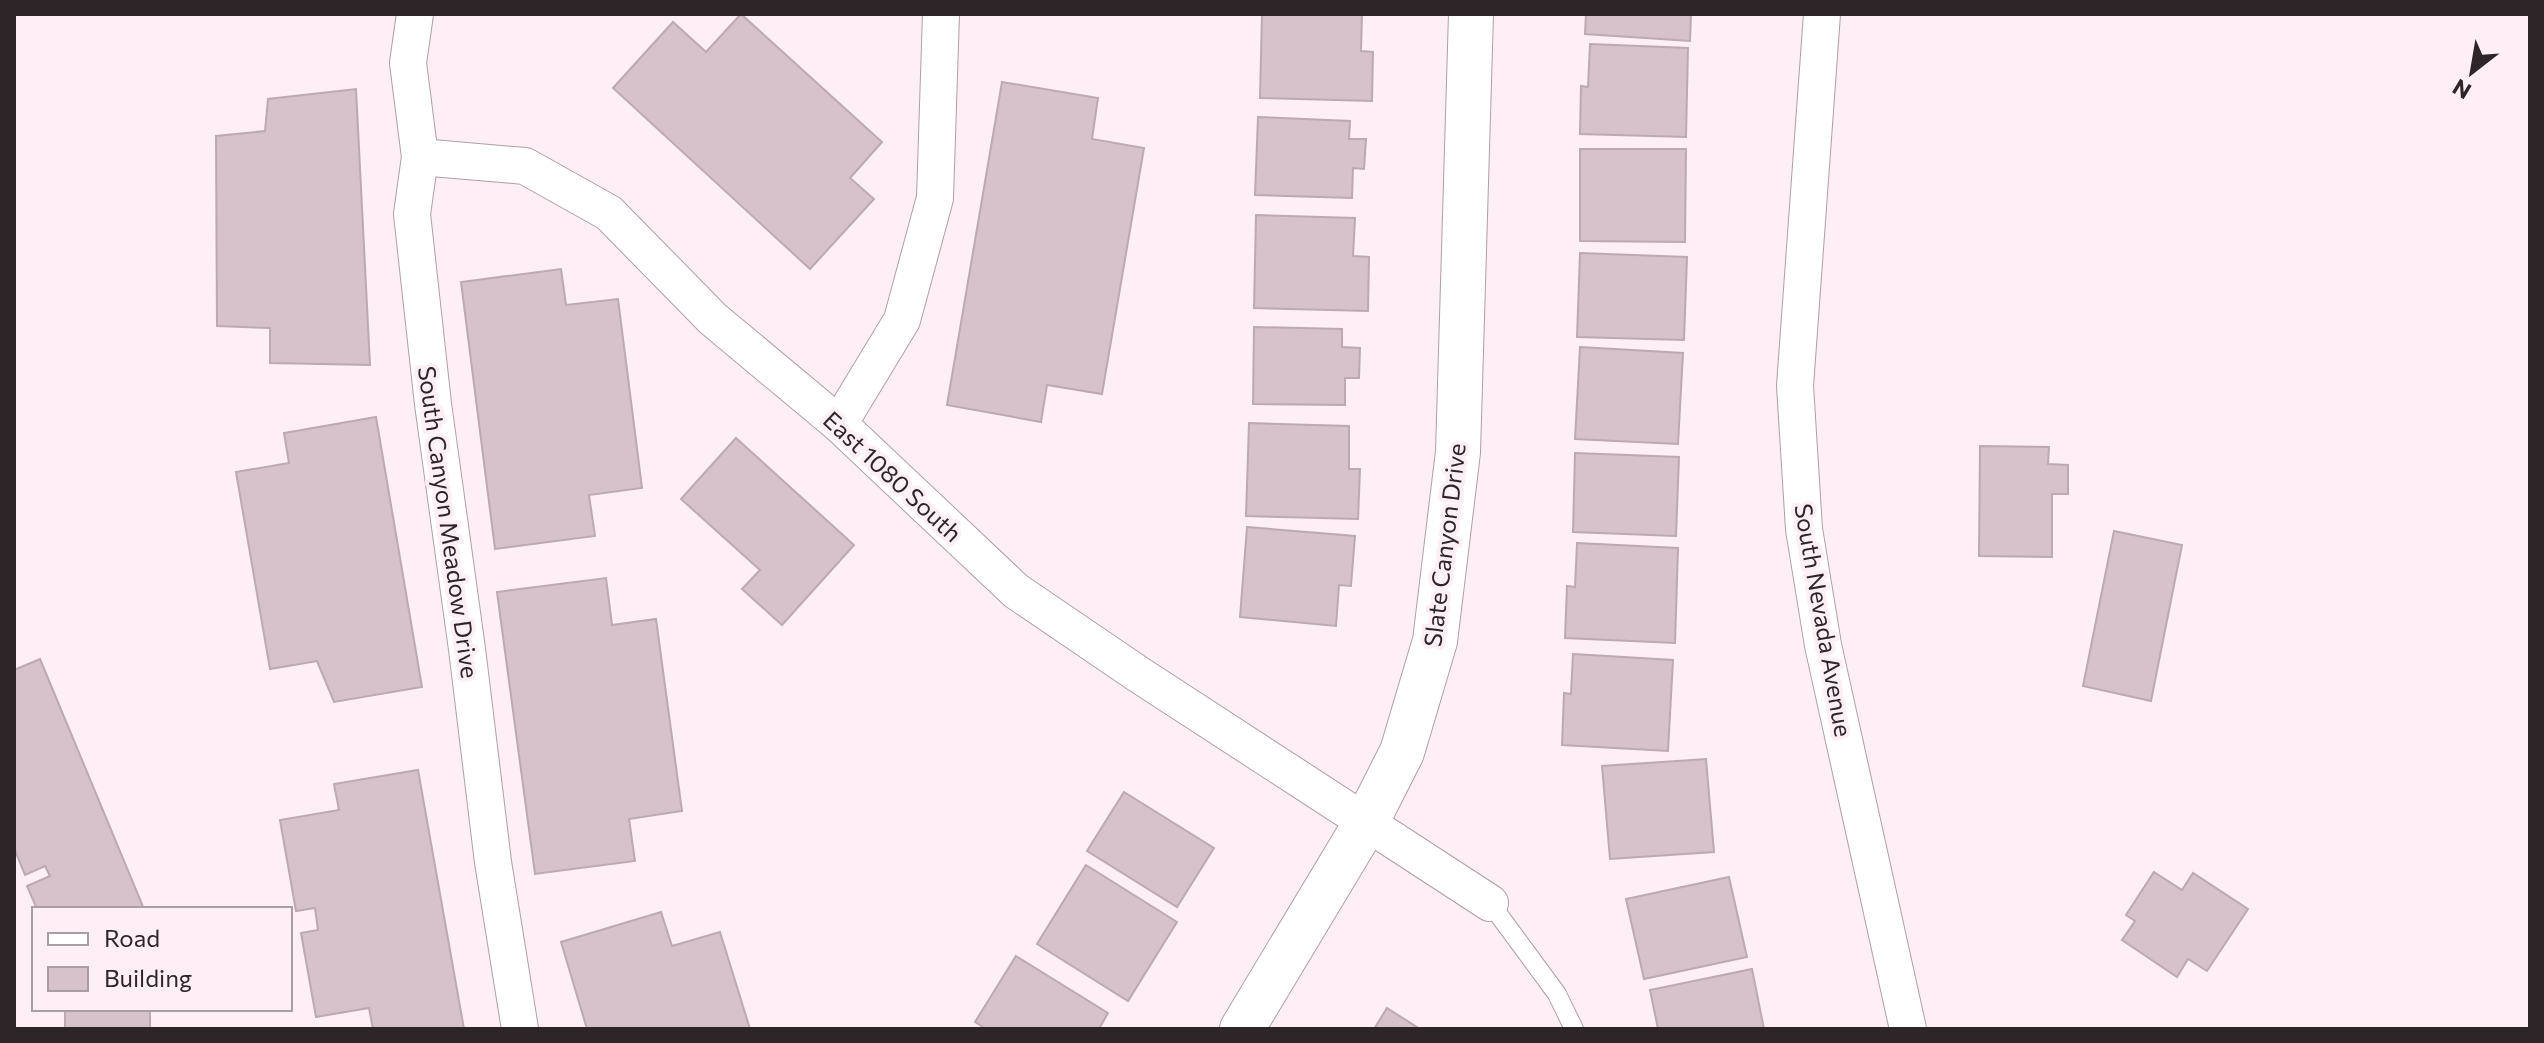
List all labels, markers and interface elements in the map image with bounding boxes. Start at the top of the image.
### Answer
north arrow [2432,32,2512,112]
text: N [2447,74,2475,105]
street label: South Canyon Meadow Drive [413,364,485,680]
street label: East 1080 South [818,405,968,547]
street label: Slate Canyon Drive [1417,442,1471,648]
street label: South Nevada Avenue [1789,501,1859,739]
legend [32,907,292,1011]
text: Road [104,923,160,952]
text: Building [104,963,192,992]

